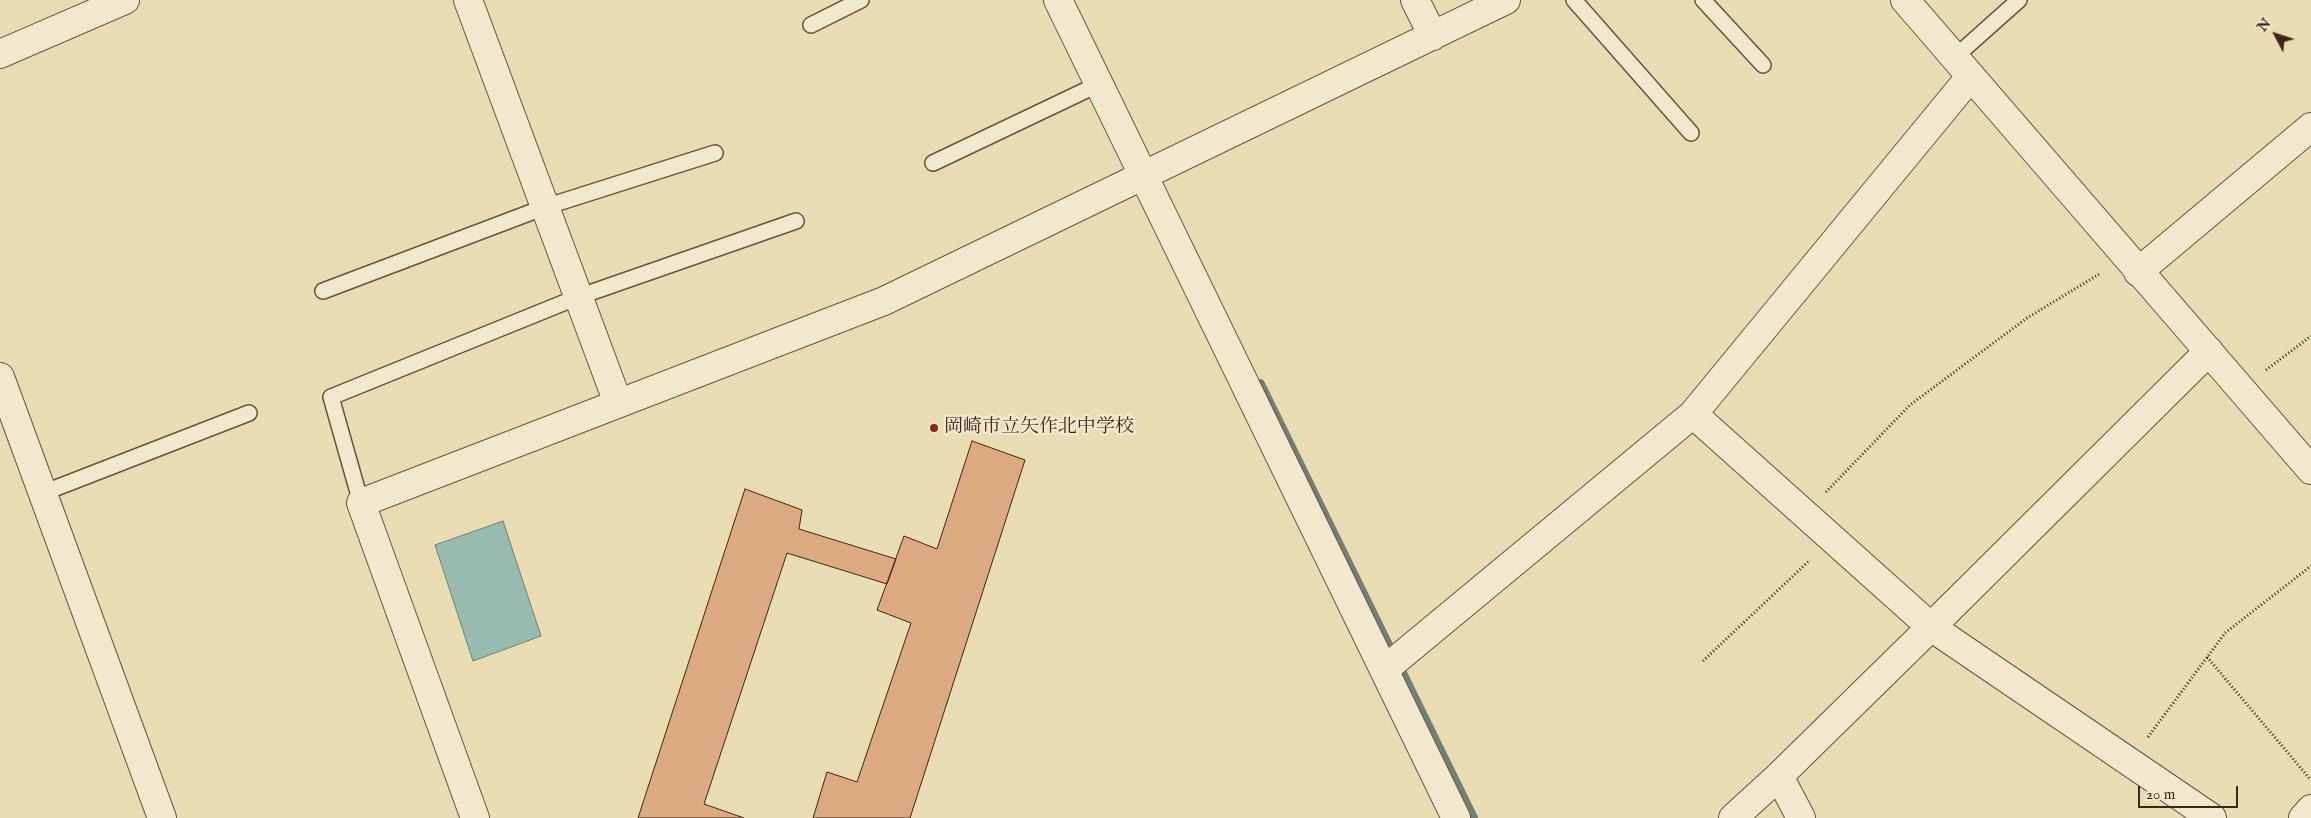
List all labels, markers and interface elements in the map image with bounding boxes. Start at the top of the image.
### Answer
north arrow [2251,10,2301,60]
text: N [2254,15,2275,36]
place label: 岡崎市立矢作北中学校 [944,417,1134,439]
marker: 岡崎市立矢作北中学校 [928,422,940,434]
scale bar [2141,776,2241,808]
text: 20 m [2146,785,2175,804]

